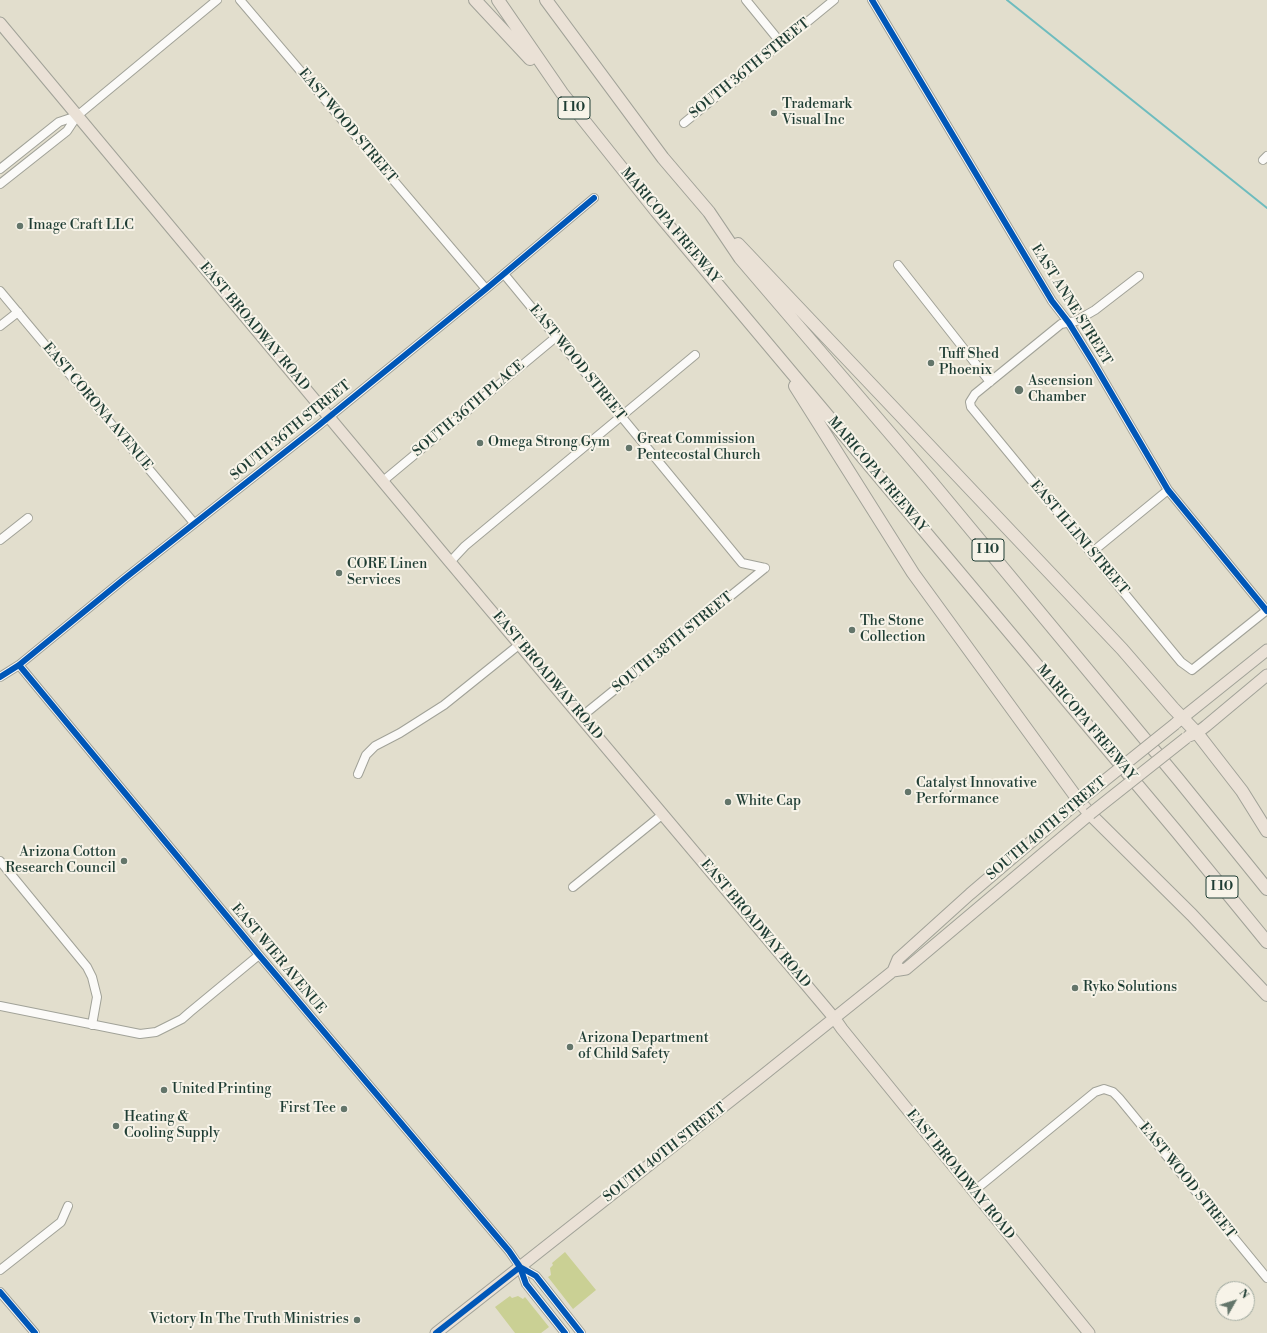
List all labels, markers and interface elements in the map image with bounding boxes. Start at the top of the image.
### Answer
street label: SOUTH 36TH STREET [686,15,814,123]
street label: EAST WOOD STREET [294,65,400,187]
road number: I 10 [558,97,590,119]
place label: Trademark Visual Inc [782,97,852,130]
marker: Trademark Visual Inc [769,108,779,118]
street label: MARICOPA FREEWAY [617,165,723,287]
place label: Image Craft LLC [28,218,134,234]
marker: Image Craft LLC [15,221,25,231]
street label: EAST ANNE STREET [1027,241,1115,369]
street label: EAST BROADWAY ROAD [195,259,313,395]
street label: EAST WOOD STREET [525,302,629,424]
street label: EAST CORONA AVENUE [39,340,155,474]
place label: Tuff Shed Phoenix [939,347,999,380]
street label: SOUTH 36TH PLACE [410,357,528,461]
marker: Tuff Shed Phoenix [926,358,936,368]
place label: Ascension Chamber [1028,374,1093,406]
street label: SOUTH 36TH STREET [227,377,355,485]
marker: Ascension Chamber [1013,384,1025,396]
street label: MARICOPA FREEWAY [824,414,930,536]
place label: Great Commission Pentecostal Church [637,432,761,464]
place label: Omega Strong Gym [488,435,610,451]
marker: Omega Strong Gym [475,438,485,448]
marker: Great Commission Pentecostal Church [624,443,634,453]
street label: EAST ILLINI STREET [1026,477,1132,599]
road number: I 10 [972,539,1004,561]
place label: CORE Linen Services [347,557,427,590]
marker: CORE Linen Services [334,568,344,578]
street label: SOUTH 38TH STREET [609,589,737,697]
street label: EAST BROADWAY ROAD [488,608,606,744]
place label: The Stone Collection [860,614,926,646]
marker: The Stone Collection [847,625,857,635]
street label: MARICOPA FREEWAY [1033,662,1139,784]
street label: SOUTH 40TH STREET [984,774,1110,884]
place label: Catalyst Innovative Performance [916,776,1037,808]
marker: Catalyst Innovative Performance [903,787,913,797]
place label: White Cap [736,794,801,810]
marker: White Cap [723,797,733,807]
place label: Arizona Cotton Research Council [5,845,116,878]
marker: Arizona Cotton Research Council [119,856,129,866]
street label: EAST BROADWAY ROAD [696,856,814,992]
road number: I 10 [1206,876,1238,898]
street label: EAST WIER AVENUE [227,901,329,1017]
place label: Ryko Solutions [1083,980,1177,996]
marker: Ryko Solutions [1070,983,1080,993]
place label: Arizona Department of Child Safety [578,1031,709,1064]
marker: Arizona Department of Child Safety [565,1042,575,1052]
place label: United Printing [172,1082,272,1098]
marker: United Printing [159,1085,169,1095]
street label: SOUTH 40TH STREET [600,1100,730,1206]
place label: First Tee [279,1101,336,1117]
marker: First Tee [339,1104,349,1114]
street label: EAST BROADWAY ROAD [902,1107,1018,1243]
place label: Heating & Cooling Supply [124,1110,220,1142]
street label: EAST WOOD STREET [1135,1120,1239,1242]
marker: Heating & Cooling Supply [111,1121,121,1131]
north arrow [1215,1281,1255,1321]
text: N [1235,1286,1252,1302]
place label: Victory In The Truth Ministries [149,1312,349,1328]
marker: Victory In The Truth Ministries [352,1315,362,1325]

